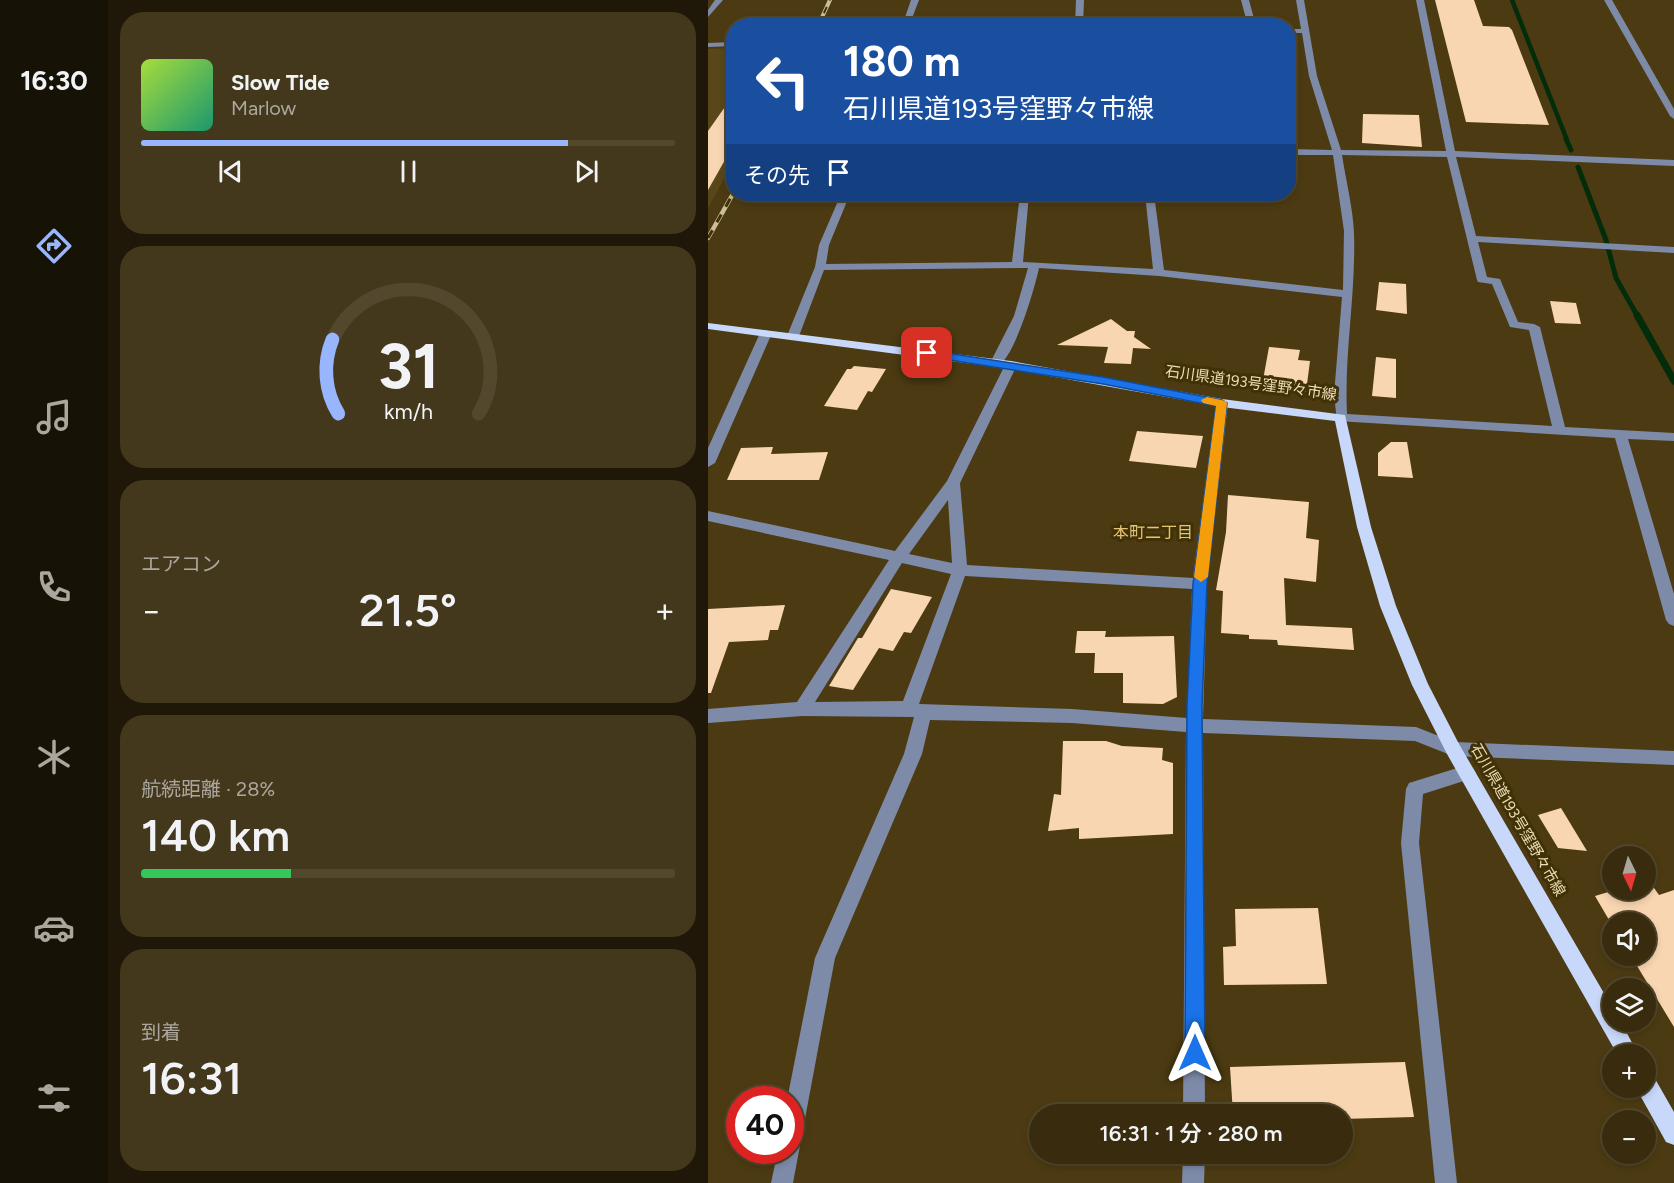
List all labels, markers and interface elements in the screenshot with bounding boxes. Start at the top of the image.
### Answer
text: 180 m [843,36,960,87]
icon: left [744,42,822,120]
text: 16:30 [20,64,88,97]
text: Slow Tide [231,69,330,96]
text: 石川県道193号窪野々市線 [843,92,1154,125]
text: Marlow [231,96,296,120]
icon: previous [214,155,247,188]
icon: pause [392,155,425,188]
icon: next [570,155,603,188]
icon: arrive [822,156,855,189]
text: その先 [744,162,810,189]
icon: directions [33,225,75,267]
pin [901,327,952,378]
text: 31 [377,329,439,404]
icon: arrive [910,336,943,369]
street label: 石川県道193号窪野々市線 [1164,362,1338,404]
icon: music [33,396,75,438]
text: km/h [384,400,432,425]
district label: 本町二丁目 [1113,523,1193,542]
text: エアコン [141,552,221,576]
icon: phone [33,566,75,608]
text: 21.5° [359,583,457,637]
text: − [141,591,162,630]
text: + [654,591,675,630]
icon: climate [33,736,75,778]
street label: 石川県道193号窪野々市線 [1467,741,1569,899]
text: 航続距離 · 28% [141,777,275,801]
text: 140 km [141,808,290,862]
north arrow [1602,846,1656,900]
map controls [1602,846,1656,1164]
icon: car [33,907,75,949]
button: sound [1602,912,1656,966]
button: layers [1602,978,1656,1032]
text: 到着 [141,1020,181,1044]
position arrow [1163,1021,1227,1085]
button: + [1602,1044,1656,1098]
text: 16:31 [141,1051,242,1105]
icon: filters [33,1077,75,1119]
speed limit sign: 40 [726,1086,804,1164]
button: − [1602,1110,1656,1164]
text: 16:31 · 1 分 · 280 m [1099,1120,1283,1147]

